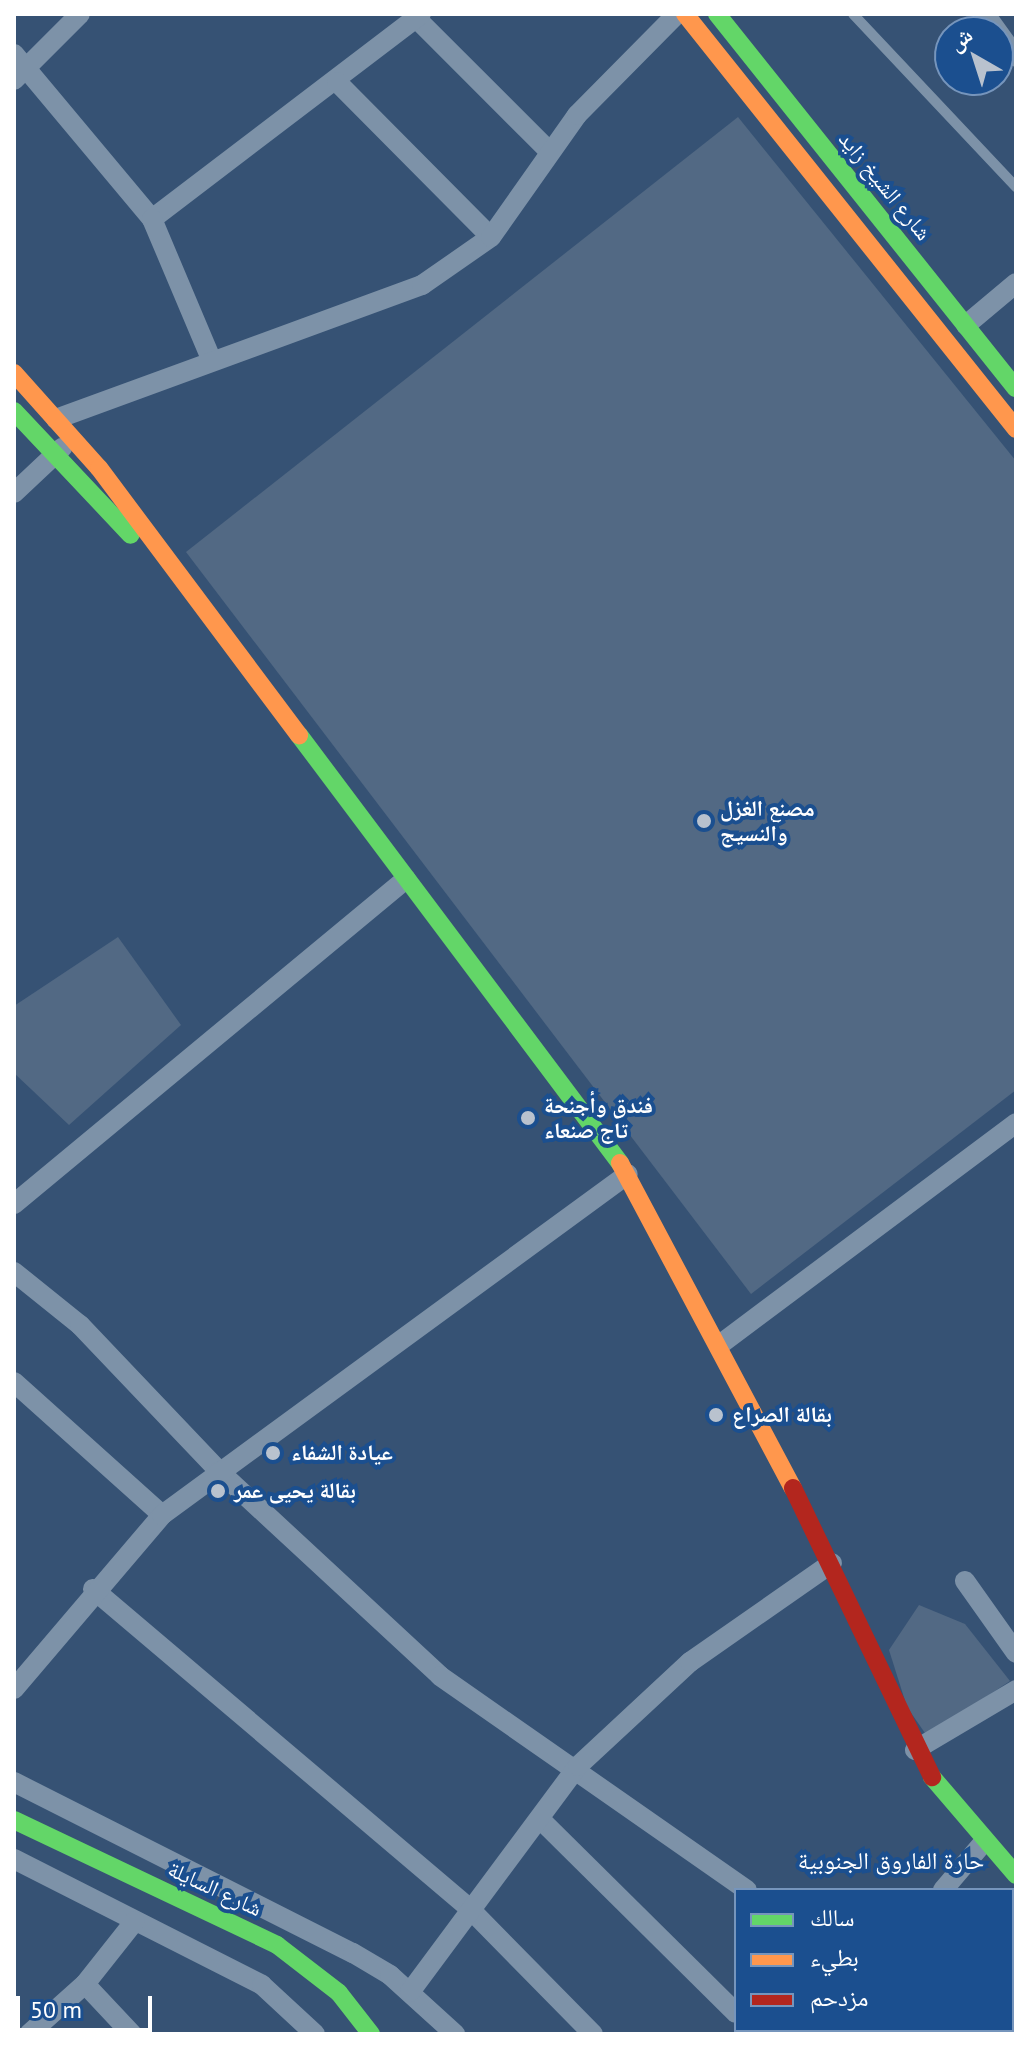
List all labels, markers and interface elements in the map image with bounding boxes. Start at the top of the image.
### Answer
north arrow [934,16,1014,96]
text: ش [942,21,978,57]
street label: شارع الشيخ زايد [833,126,937,246]
place label: مصنع الغزل والنسيج [720,795,815,846]
marker: مصنع الغزل والنسيج [695,812,713,830]
place label: فندق وأجنحة تاج صنعاء [544,1092,653,1144]
marker: فندق وأجنحة تاج صنعاء [519,1109,537,1127]
place label: بقالة الصراع [732,1402,832,1428]
marker: بقالة الصراع [707,1406,725,1424]
place label: عيادة الشفاء [291,1440,393,1466]
marker: عيادة الشفاء [262,1442,284,1464]
place label: بقالة يحيى عمر [234,1478,356,1504]
marker: بقالة يحيى عمر [209,1482,227,1500]
district label: حارة الفاروق الجنوبية [798,1847,984,1875]
street label: شارع السايلة [164,1856,266,1922]
legend [734,1888,1014,2032]
text: سالك [810,1902,855,1933]
text: بطيء [810,1942,859,1973]
scale bar [20,1980,156,2030]
text: مزدحم [810,1982,869,2013]
text: 50 m [30,1994,82,2025]

